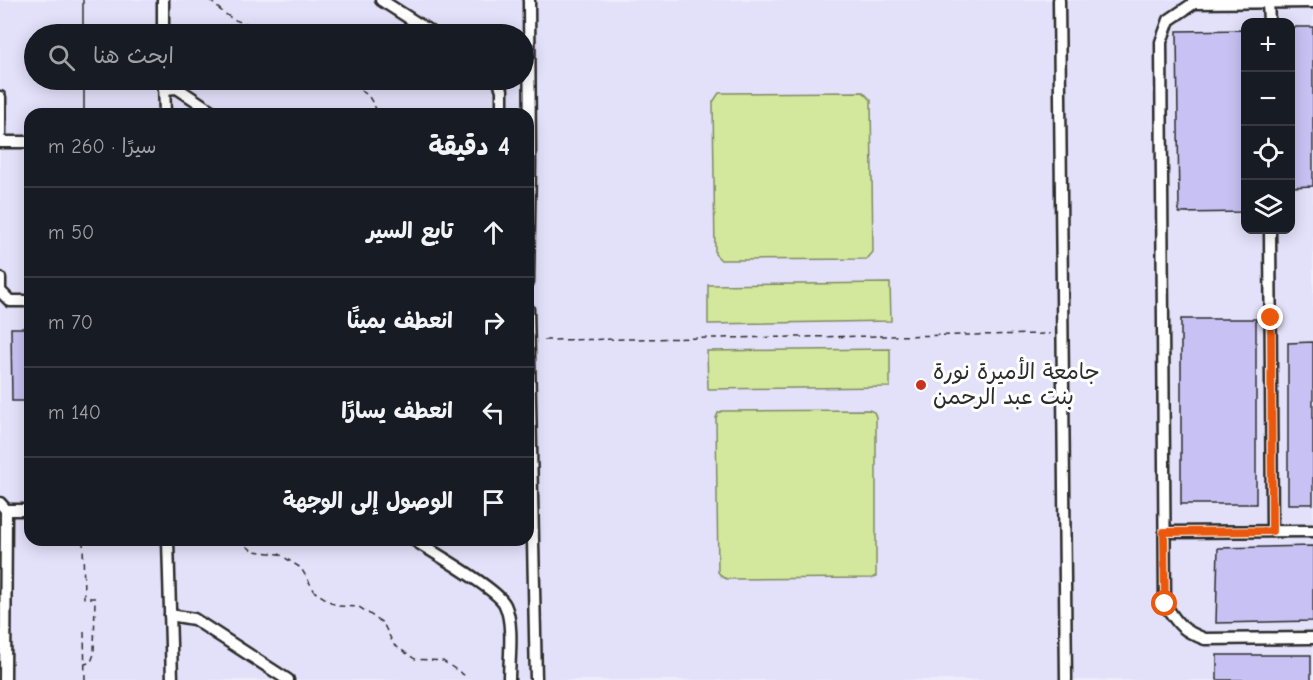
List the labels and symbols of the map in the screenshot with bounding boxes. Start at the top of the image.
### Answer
route end [1257,304,1283,330]
place label: جامعة الأميرة نورة بنت عبد الرحمن [933,356,1100,410]
marker: جامعة الأميرة نورة بنت عبد الرحمن [914,378,928,392]
route start [1151,590,1177,616]

